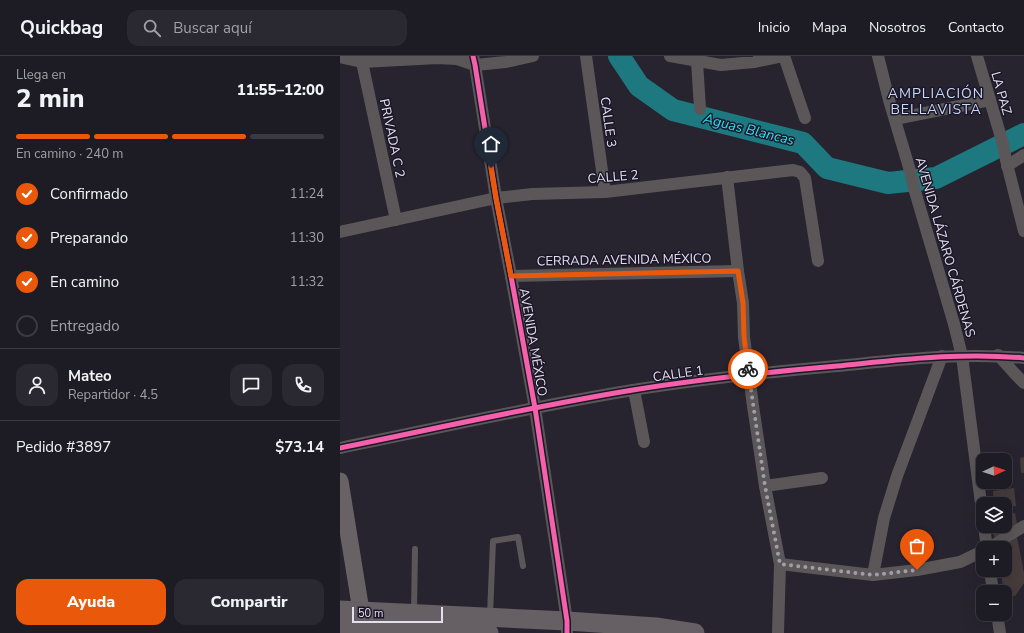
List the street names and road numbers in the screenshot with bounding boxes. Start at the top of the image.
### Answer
street label: LA PAZ [986,70,1016,117]
street label: CALLE 3 [596,96,620,149]
street label: PRIVADA C 2 [375,97,409,179]
street label: AVENIDA LÁZARO CÁRDENAS [911,155,980,339]
street label: CALLE 2 [587,166,639,188]
street label: CERRADA AVENIDA MÉXICO [536,248,712,271]
street label: AVENIDA MÉXICO [515,287,552,398]
street label: CALLE 1 [652,362,705,386]

